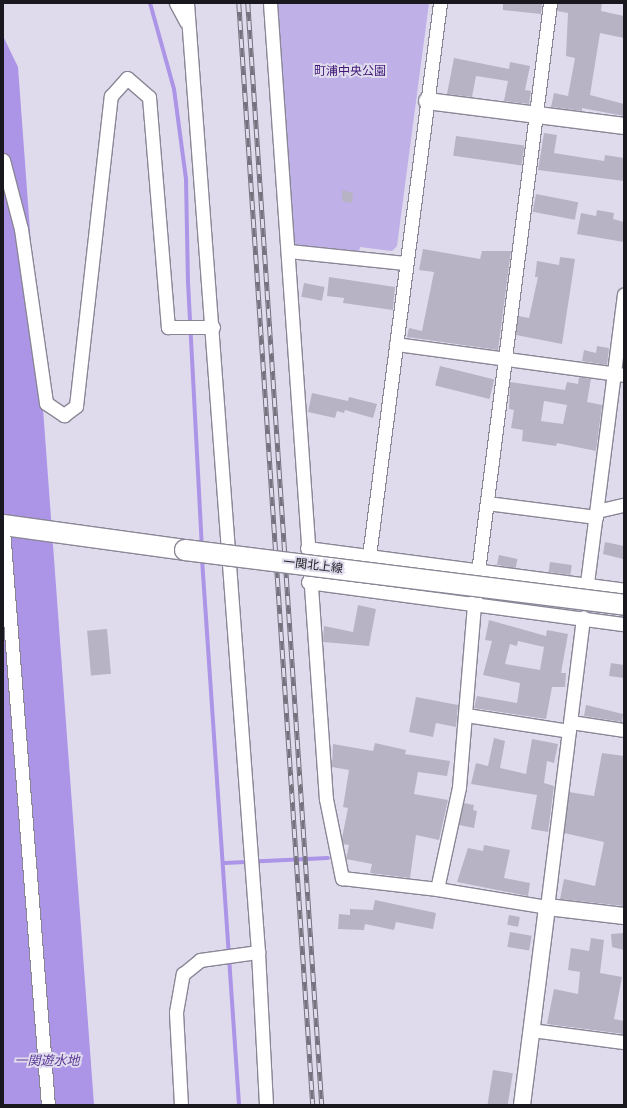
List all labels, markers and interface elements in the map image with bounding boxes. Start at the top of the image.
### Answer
park label: 町浦中央公園 [314,65,386,79]
street label: 一関北上線 [282,555,344,577]
water label: 一関遊水地 [15,1053,79,1069]

